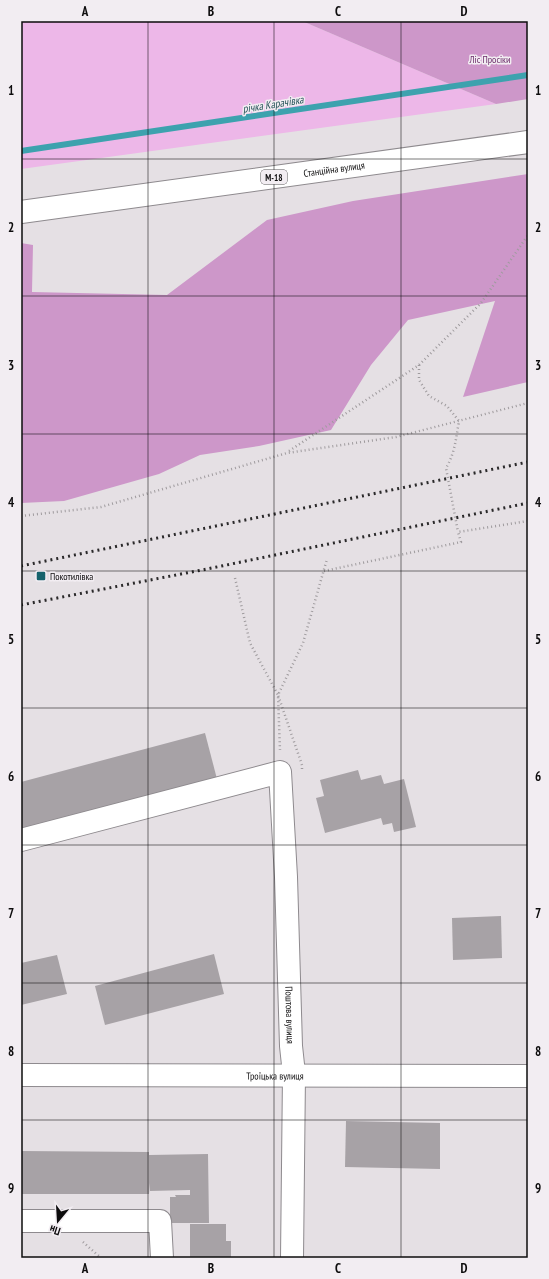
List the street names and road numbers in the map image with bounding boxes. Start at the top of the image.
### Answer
street label: Станційна вулиця [303,158,366,179]
road number: М-18 [261,170,287,184]
street label: Поштова вулиця [283,986,297,1044]
street label: Троїцька вулиця [246,1069,304,1082]

